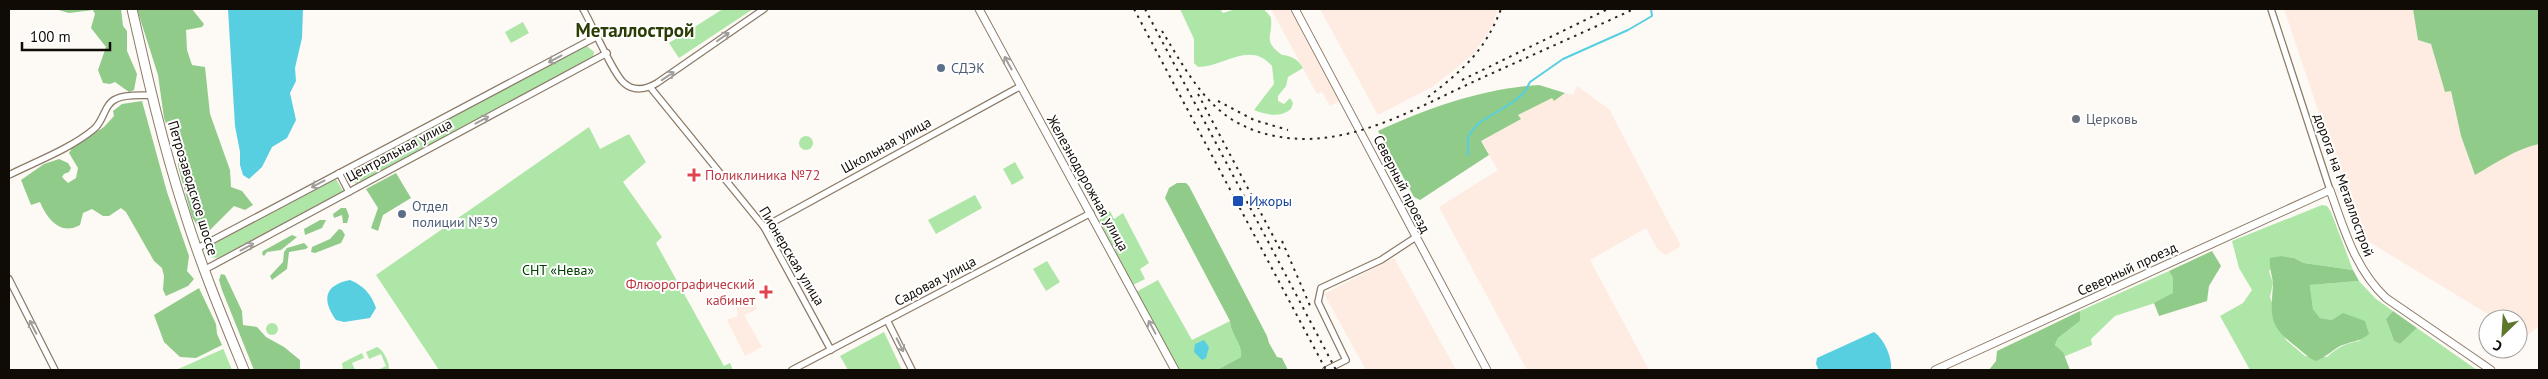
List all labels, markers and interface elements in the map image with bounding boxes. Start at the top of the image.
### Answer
district label: Металлострой [576,18,694,42]
scale bar [22,20,110,52]
text: 100 m [30,27,71,46]
one-way arrow [716,32,730,42]
one-way arrow [547,54,562,64]
one-way arrow [1003,56,1013,71]
place label: СДЭК [951,59,985,77]
marker: СДЭК [935,62,947,74]
one-way arrow [661,71,675,81]
place label: Церковь [2086,110,2138,128]
street label: Железнодорожная улица [1043,111,1133,254]
street label: дорога на Металлострой [2310,111,2378,259]
street label: Школьная улица [838,113,934,177]
marker: Церковь [2070,113,2082,125]
street label: Центральная улица [343,114,455,186]
one-way arrow [475,115,490,125]
street label: Петрозаводское шоссе [164,118,222,258]
street label: Северный проезд [1369,132,1435,237]
place label: Поликлиника №72 [705,166,820,184]
marker: Поликлиника №72 [687,168,701,182]
one-way arrow [311,179,326,189]
place label: Ижоры [1249,192,1292,210]
marker: Ижоры [1231,194,1245,208]
place label: Отдел полиции №39 [412,197,498,231]
street label: Пионерская улица [755,203,829,309]
marker: Отдел полиции №39 [396,208,408,220]
street label: Северный проезд [2074,238,2180,300]
one-way arrow [239,242,254,251]
street label: Садовая улица [891,252,979,310]
park label: СНТ «Нева» [522,261,594,279]
place label: Флюорографический кабинет [626,275,755,309]
marker: Флюорографический кабинет [759,285,773,299]
north arrow [2478,309,2528,359]
one-way arrow [28,320,37,335]
one-way arrow [1147,320,1157,335]
text: С [2490,336,2505,356]
one-way arrow [895,338,905,353]

